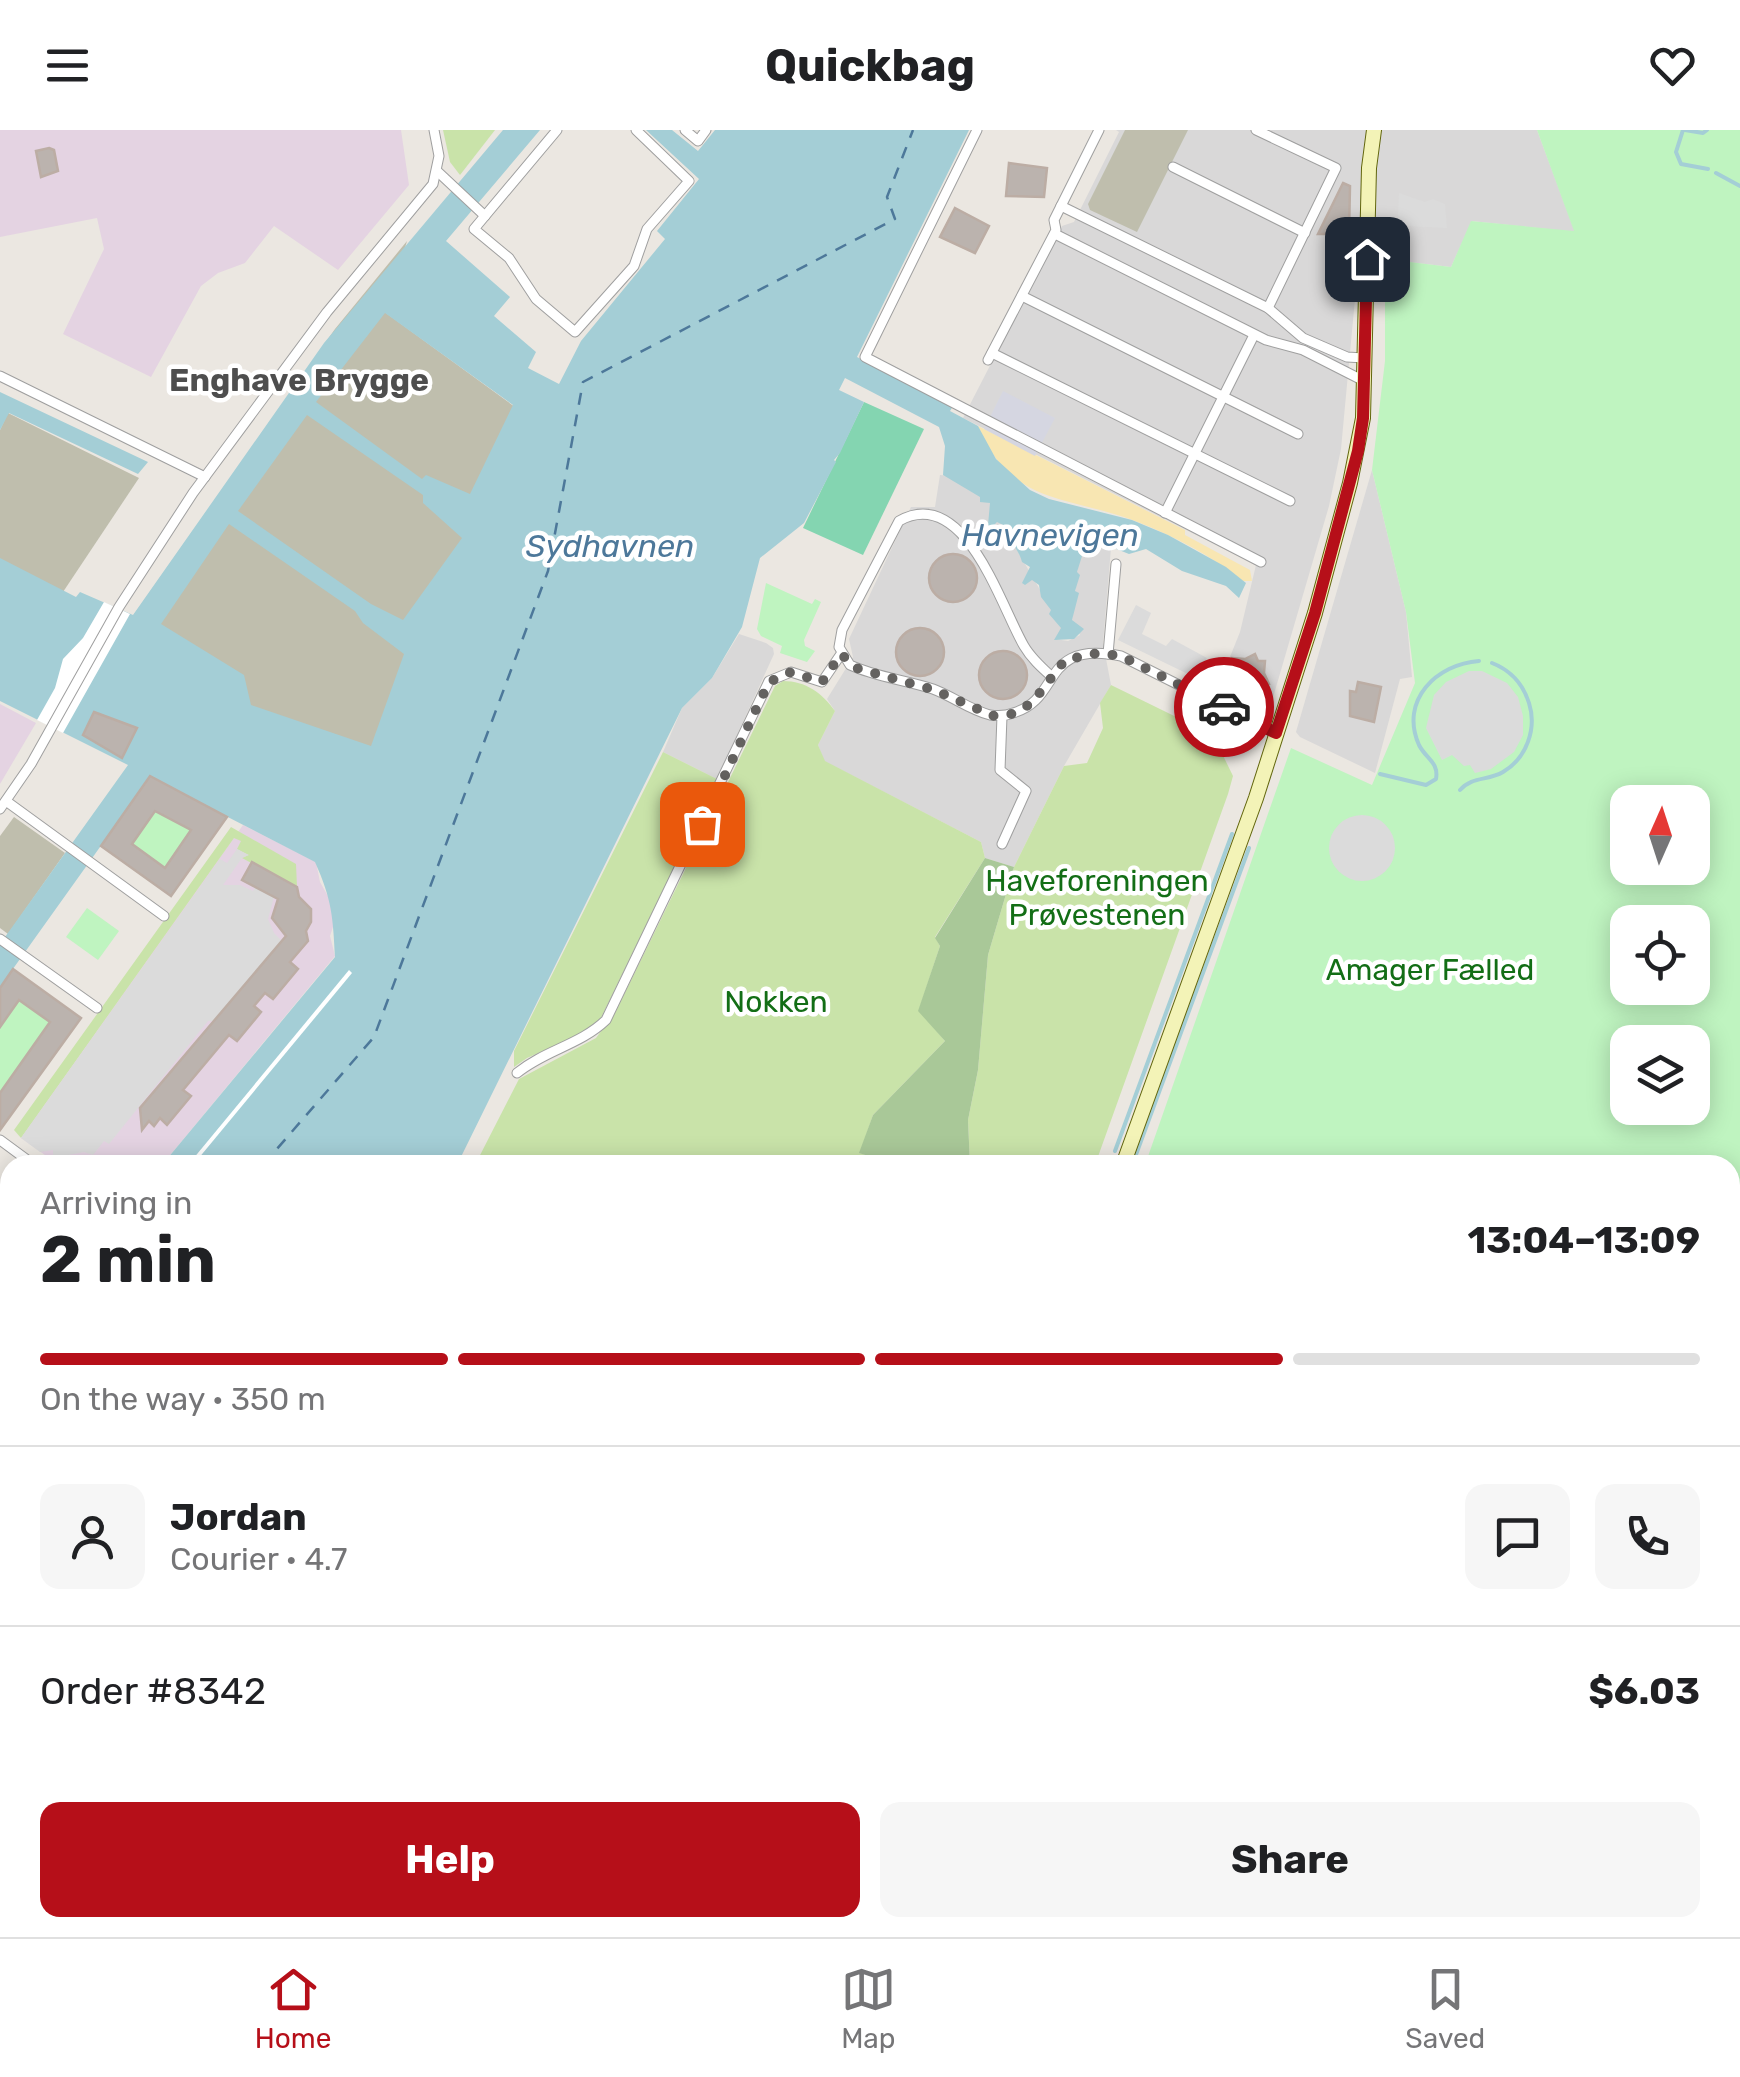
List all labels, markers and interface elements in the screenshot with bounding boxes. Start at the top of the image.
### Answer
icon: menu [40,38,95,93]
icon: heart [1645,38,1700,93]
text: Quickbag [765,39,975,92]
pin [1325,217,1410,302]
icon: home [1340,232,1395,287]
district label: Enghave Brygge [169,361,429,399]
water label: Havnevigen [961,516,1139,554]
water label: Sydhavnen [526,527,694,565]
courier [1174,657,1274,757]
icon: car [1197,680,1252,735]
pin [660,782,745,867]
north arrow [1610,785,1710,885]
map controls [1610,785,1710,1125]
icon: bag [675,797,730,852]
park label: Haveforeningen Prøvestenen [985,863,1209,933]
button: locate [1610,905,1710,1005]
park label: Amager Fælled [1326,952,1534,988]
park label: Nokken [724,984,828,1020]
button: layers [1610,1025,1710,1125]
text: Arriving in [40,1184,192,1222]
text: 13:04–13:09 [1467,1217,1700,1263]
text: 2 min [40,1221,216,1298]
text: On the way · 350 m [40,1380,326,1418]
button: person [40,1484,145,1589]
button: chat [1465,1484,1570,1589]
button: phone [1595,1484,1700,1589]
text: Jordan [170,1494,307,1540]
text: Courier · 4.7 [170,1540,347,1578]
text: Order #8342 [40,1668,266,1714]
text: $6.03 [1588,1668,1700,1714]
button: Help [40,1802,860,1917]
button: Share [880,1802,1700,1917]
tab: Home [255,1962,331,2055]
tab: Map [841,1962,896,2055]
tab: Saved [1405,1962,1485,2055]

